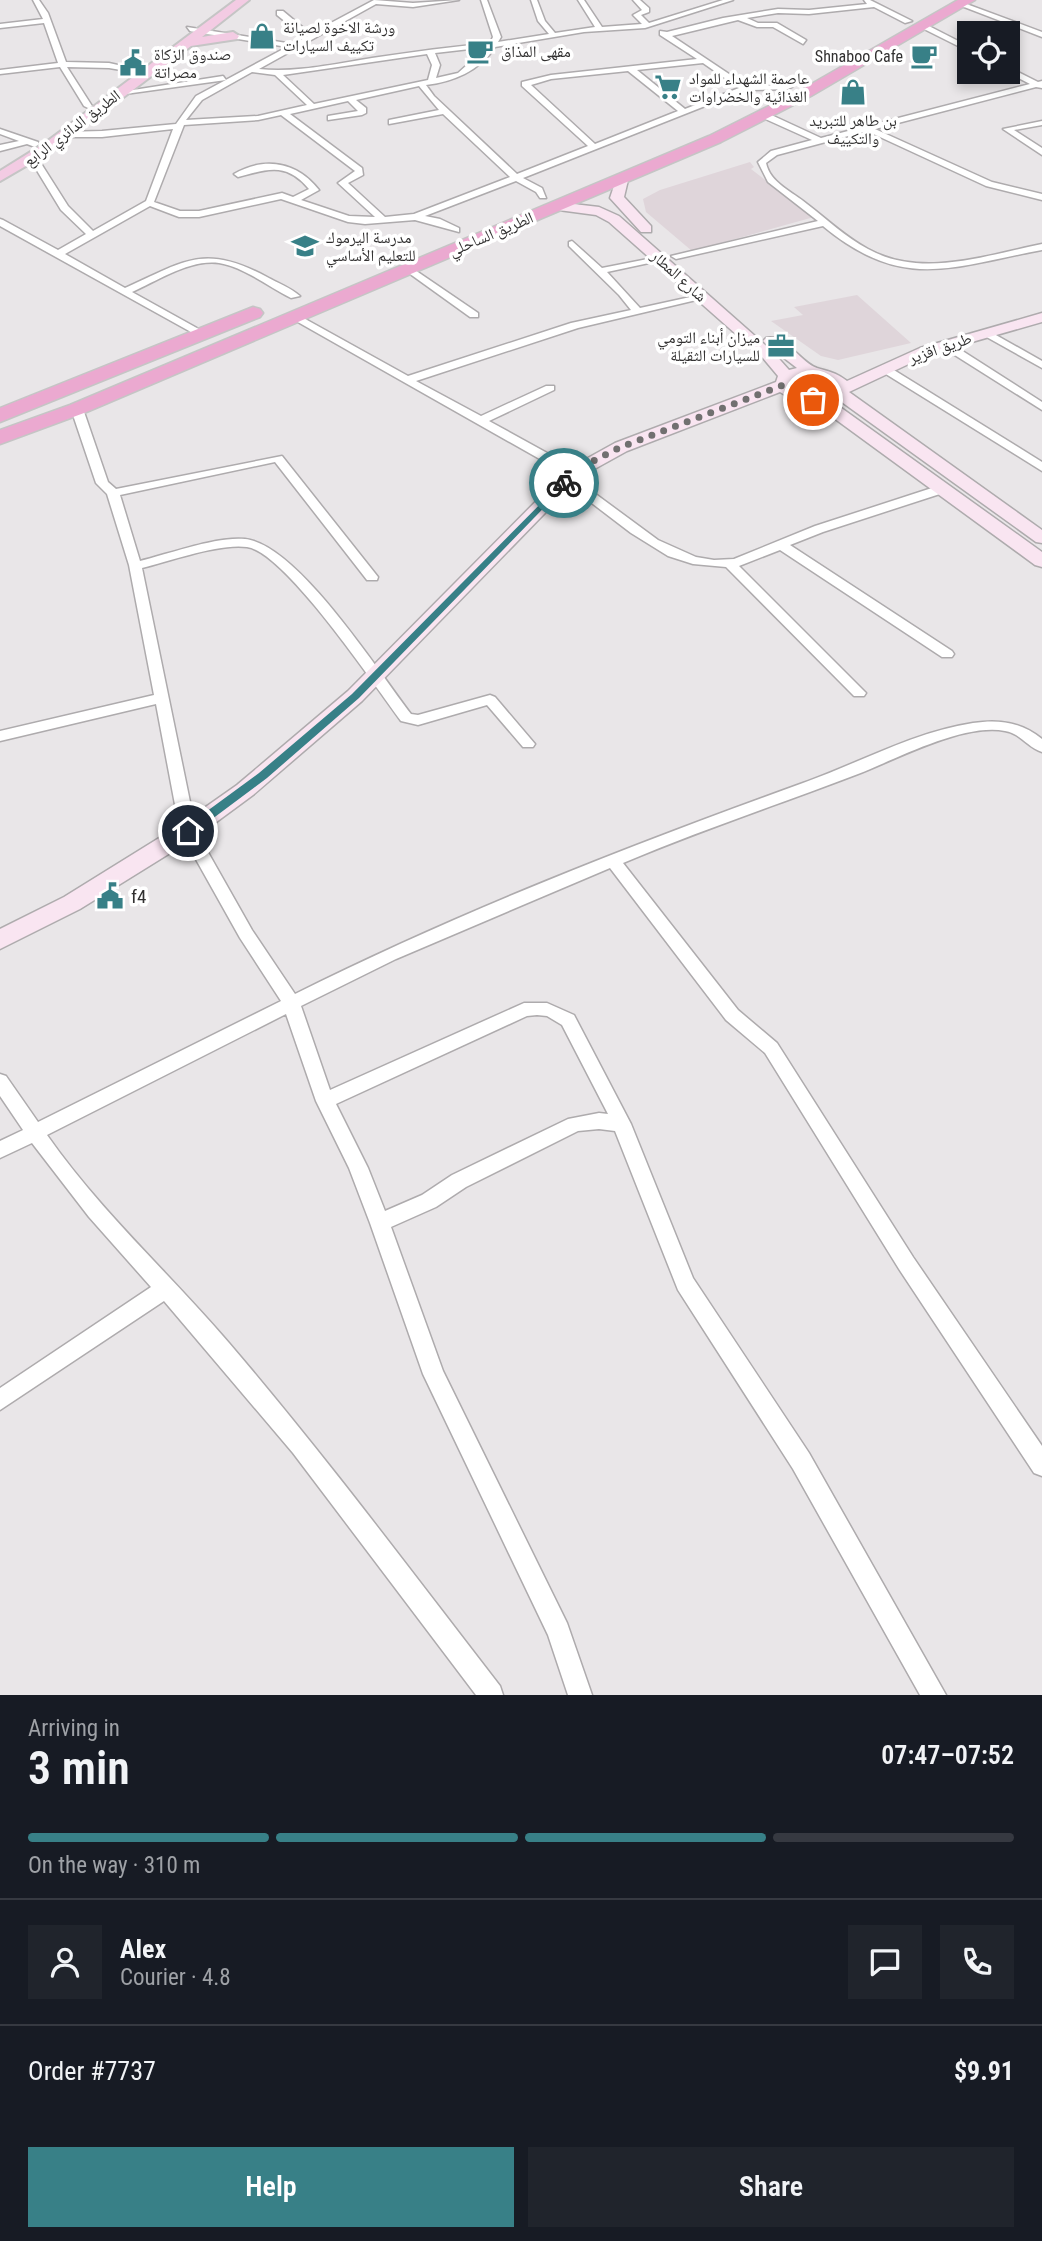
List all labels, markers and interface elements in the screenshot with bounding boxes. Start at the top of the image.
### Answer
place label: ورشة الاخوة لصيانة تكييف السيارات [283,18,395,55]
shop icon: ورشة الاخوة لصيانة تكييف السيارات [247,21,277,51]
map controls [957,21,1020,84]
button: locate [957,21,1020,84]
cafe icon: مقهى المذاق [465,36,495,66]
cafe icon: Shnaboo Cafe [909,41,939,71]
place label: مقهى المذاق [501,42,571,62]
place label: صندوق الزكاة مصراتة [154,45,231,82]
place label: Shnaboo Cafe [815,47,903,66]
public building icon: صندوق الزكاة مصراتة [118,48,148,78]
place label: عاصمة الشهداء للمواد الغذائية والخضراوات [689,69,809,106]
supermarket icon: عاصمة الشهداء للمواد الغذائية والخضراوات [653,72,683,102]
shop icon: بن طاهر للتبريد والتكييف [838,77,868,107]
street label: الطريق الدائري الرابع [20,86,126,173]
place label: بن طاهر للتبريد والتكييف [809,111,897,148]
street label: الطريق الساحلي [446,208,537,263]
place label: مدرسة اليرموك للتعليم الأساسي [326,228,416,268]
school or university icon: مدرسة اليرموك للتعليم الأساسي [290,231,320,261]
street label: شارع المطار [646,245,711,307]
place label: ميزان أبناء التومي للسيارات الثقيلة [657,328,760,365]
street label: طريق اقزير [905,328,974,369]
office icon: ميزان أبناء التومي للسيارات الثقيلة [766,331,796,361]
pin [783,370,843,430]
icon: bag [794,381,832,419]
courier [529,448,599,518]
icon: bike [545,464,583,502]
pin [158,801,218,861]
icon: home [169,812,207,850]
public building icon: f4 [95,881,125,911]
place label: f4 [131,885,146,908]
text: Arriving in [28,1715,120,1742]
text: 07:47–07:52 [881,1740,1014,1770]
text: 3 min [28,1741,130,1795]
text: On the way · 310 m [28,1852,200,1879]
button: person [28,1925,102,1999]
button: chat [848,1925,922,1999]
button: phone [940,1925,1014,1999]
text: Alex [120,1934,166,1964]
text: Courier · 4.8 [120,1964,231,1991]
text: Order #7737 [28,2056,156,2086]
text: $9.91 [954,2056,1014,2086]
button: Help [28,2147,514,2227]
button: Share [528,2147,1014,2227]

